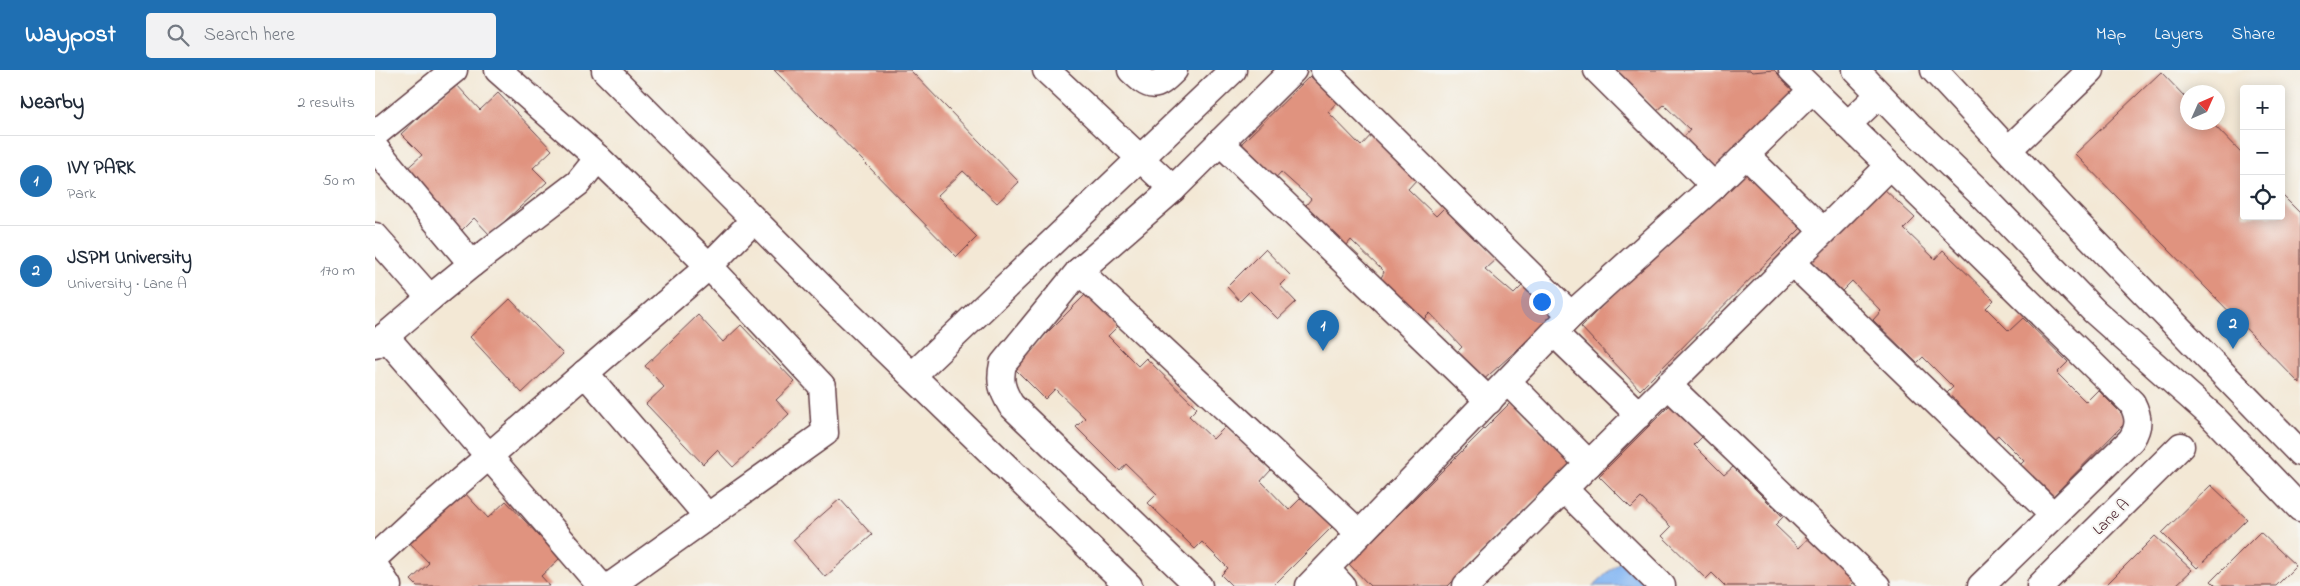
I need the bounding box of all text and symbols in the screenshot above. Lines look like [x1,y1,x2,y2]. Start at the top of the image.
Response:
search box [146,13,496,58]
text: Waypost [25,18,116,53]
icon: search [164,21,192,49]
text: Search here [204,22,295,49]
text: Map [2096,22,2126,48]
text: Layers [2154,22,2204,48]
text: Share [2232,22,2275,48]
north arrow [2180,85,2225,130]
map controls [2240,85,2285,220]
button: + [2240,85,2285,130]
text: Nearby [20,88,84,118]
text: 2 results [297,91,355,115]
button: − [2240,130,2285,175]
text: IVY PARK [67,155,135,182]
text: 1 [33,169,39,193]
text: 50 m [323,169,355,193]
button: locate [2240,175,2285,220]
text: Park [67,182,96,206]
text: JSPM University [67,245,192,272]
text: 2 [32,259,40,283]
text: 170 m [320,259,355,283]
text: University · Lane A [67,272,187,296]
your location [1529,289,1555,315]
pin: 2 [2217,308,2249,349]
pin: 1 [1307,310,1339,351]
street label: Lane A [2088,493,2135,541]

